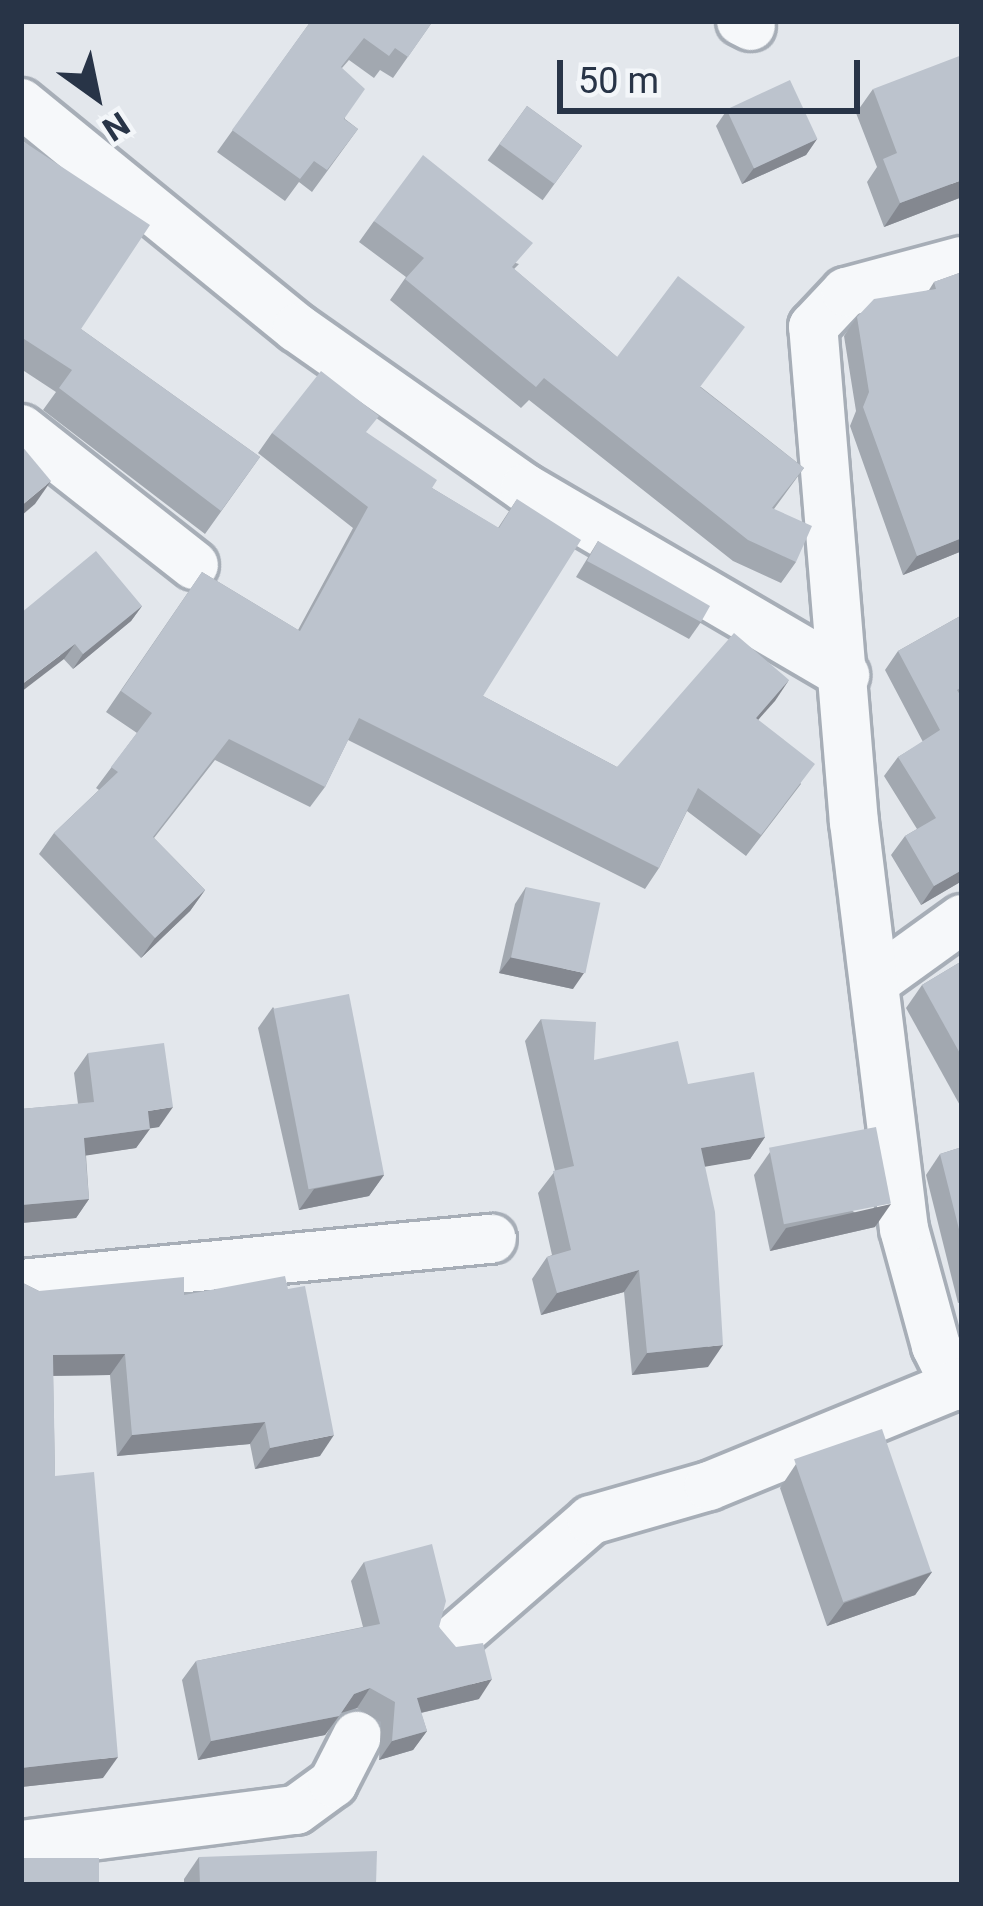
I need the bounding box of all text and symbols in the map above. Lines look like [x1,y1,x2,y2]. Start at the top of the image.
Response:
north arrow [36,36,156,156]
scale bar [563,36,866,110]
text: 50 m [578,60,659,102]
text: N [95,104,136,149]

